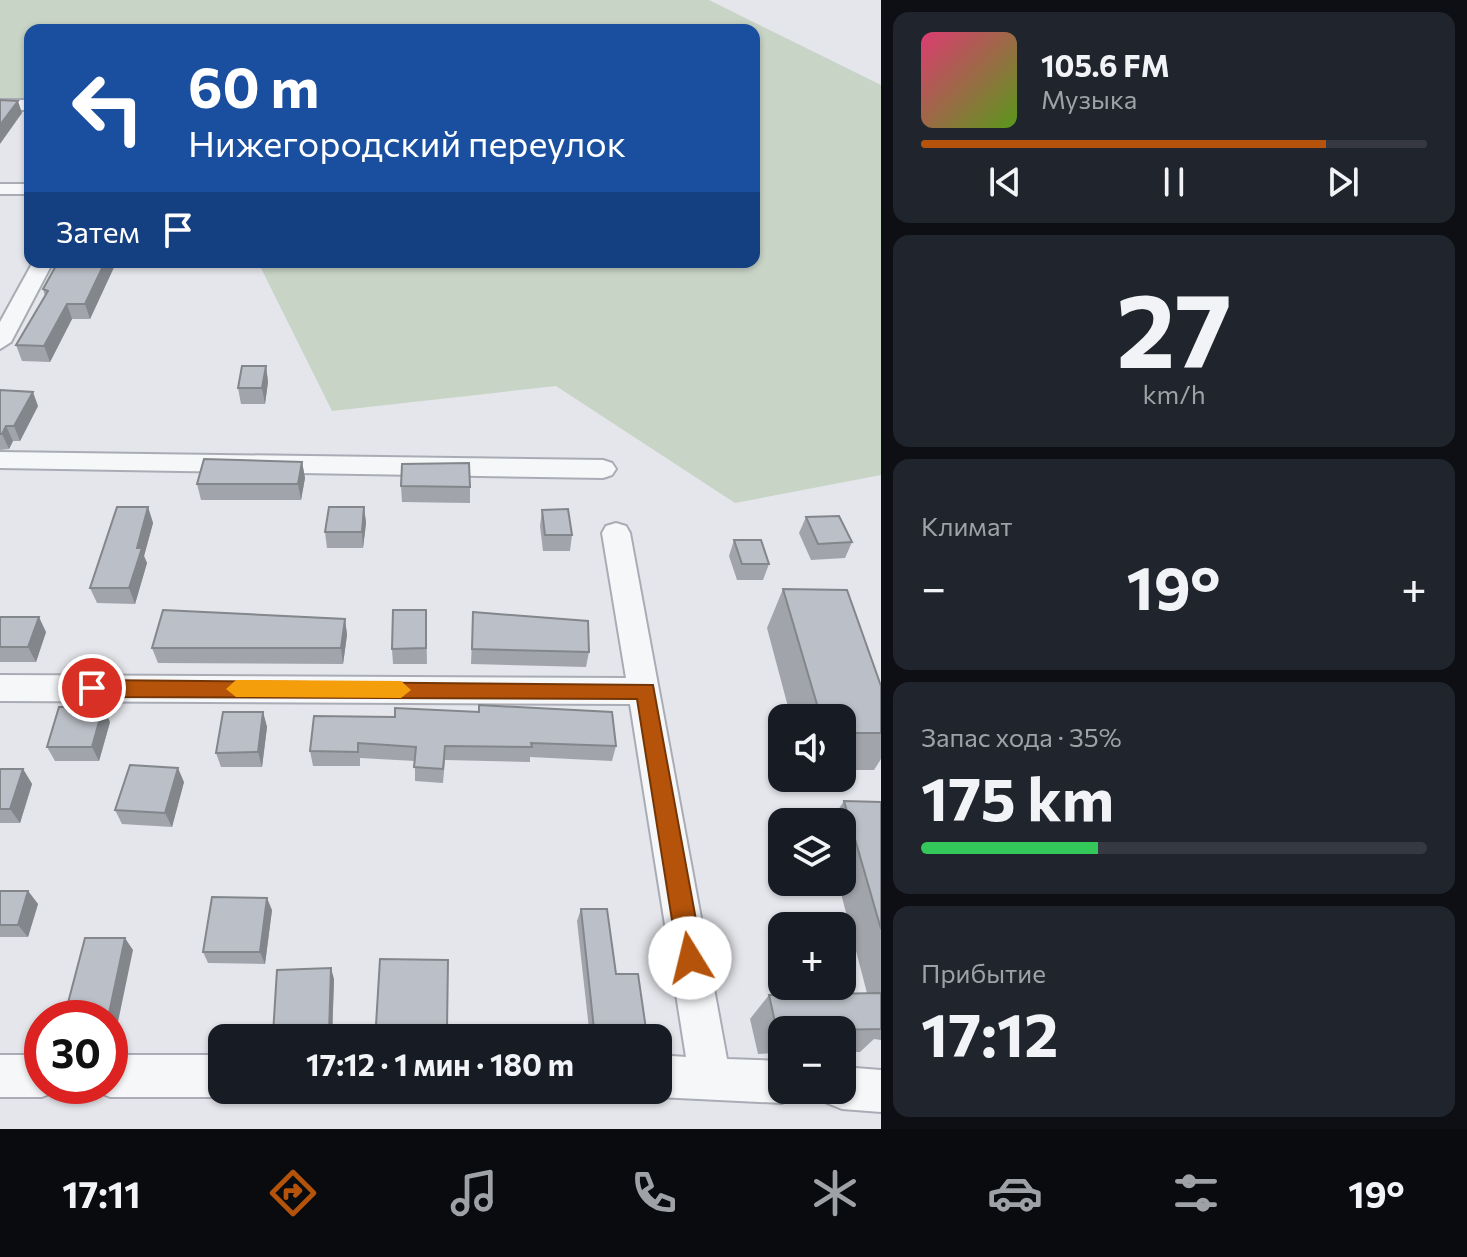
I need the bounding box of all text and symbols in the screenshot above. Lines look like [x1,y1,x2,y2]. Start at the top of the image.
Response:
text: 105.6 FM [1041,46,1170,83]
text: 60 m [188,51,319,120]
icon: left [56,56,160,160]
text: Музыка [1041,83,1137,114]
text: Нижегородский переулок [188,120,626,164]
icon: previous [983,160,1027,204]
icon: pause [1152,160,1196,204]
icon: next [1321,160,1365,204]
icon: arrive [156,208,200,252]
text: Затем [56,212,140,249]
text: 27 [1116,262,1232,389]
text: km/h [1142,378,1206,409]
text: Климат [921,510,1013,541]
text: 19° [1126,549,1221,622]
text: − [921,559,946,613]
text: + [1401,559,1427,613]
pin [58,654,126,722]
icon: arrive [70,666,114,710]
map controls [768,704,856,1104]
button: sound [768,704,856,792]
text: Запас хода · 35% [921,721,1122,752]
text: 175 km [921,760,1114,833]
button: layers [768,808,856,896]
button: + [768,912,856,1000]
position arrow [648,916,732,1000]
text: Прибытие [921,957,1046,988]
text: 17:12 [921,996,1058,1069]
speed limit sign: 30 [24,1000,128,1104]
button: − [768,1016,856,1104]
text: 17:12 · 1 мин · 180 m [306,1045,574,1082]
icon: directions [265,1165,321,1221]
icon: music [446,1165,502,1221]
icon: phone [626,1165,682,1221]
icon: climate [807,1165,863,1221]
icon: car [987,1165,1043,1221]
icon: filters [1168,1165,1224,1221]
text: 17:11 [62,1171,140,1215]
text: 19° [1348,1171,1405,1215]

